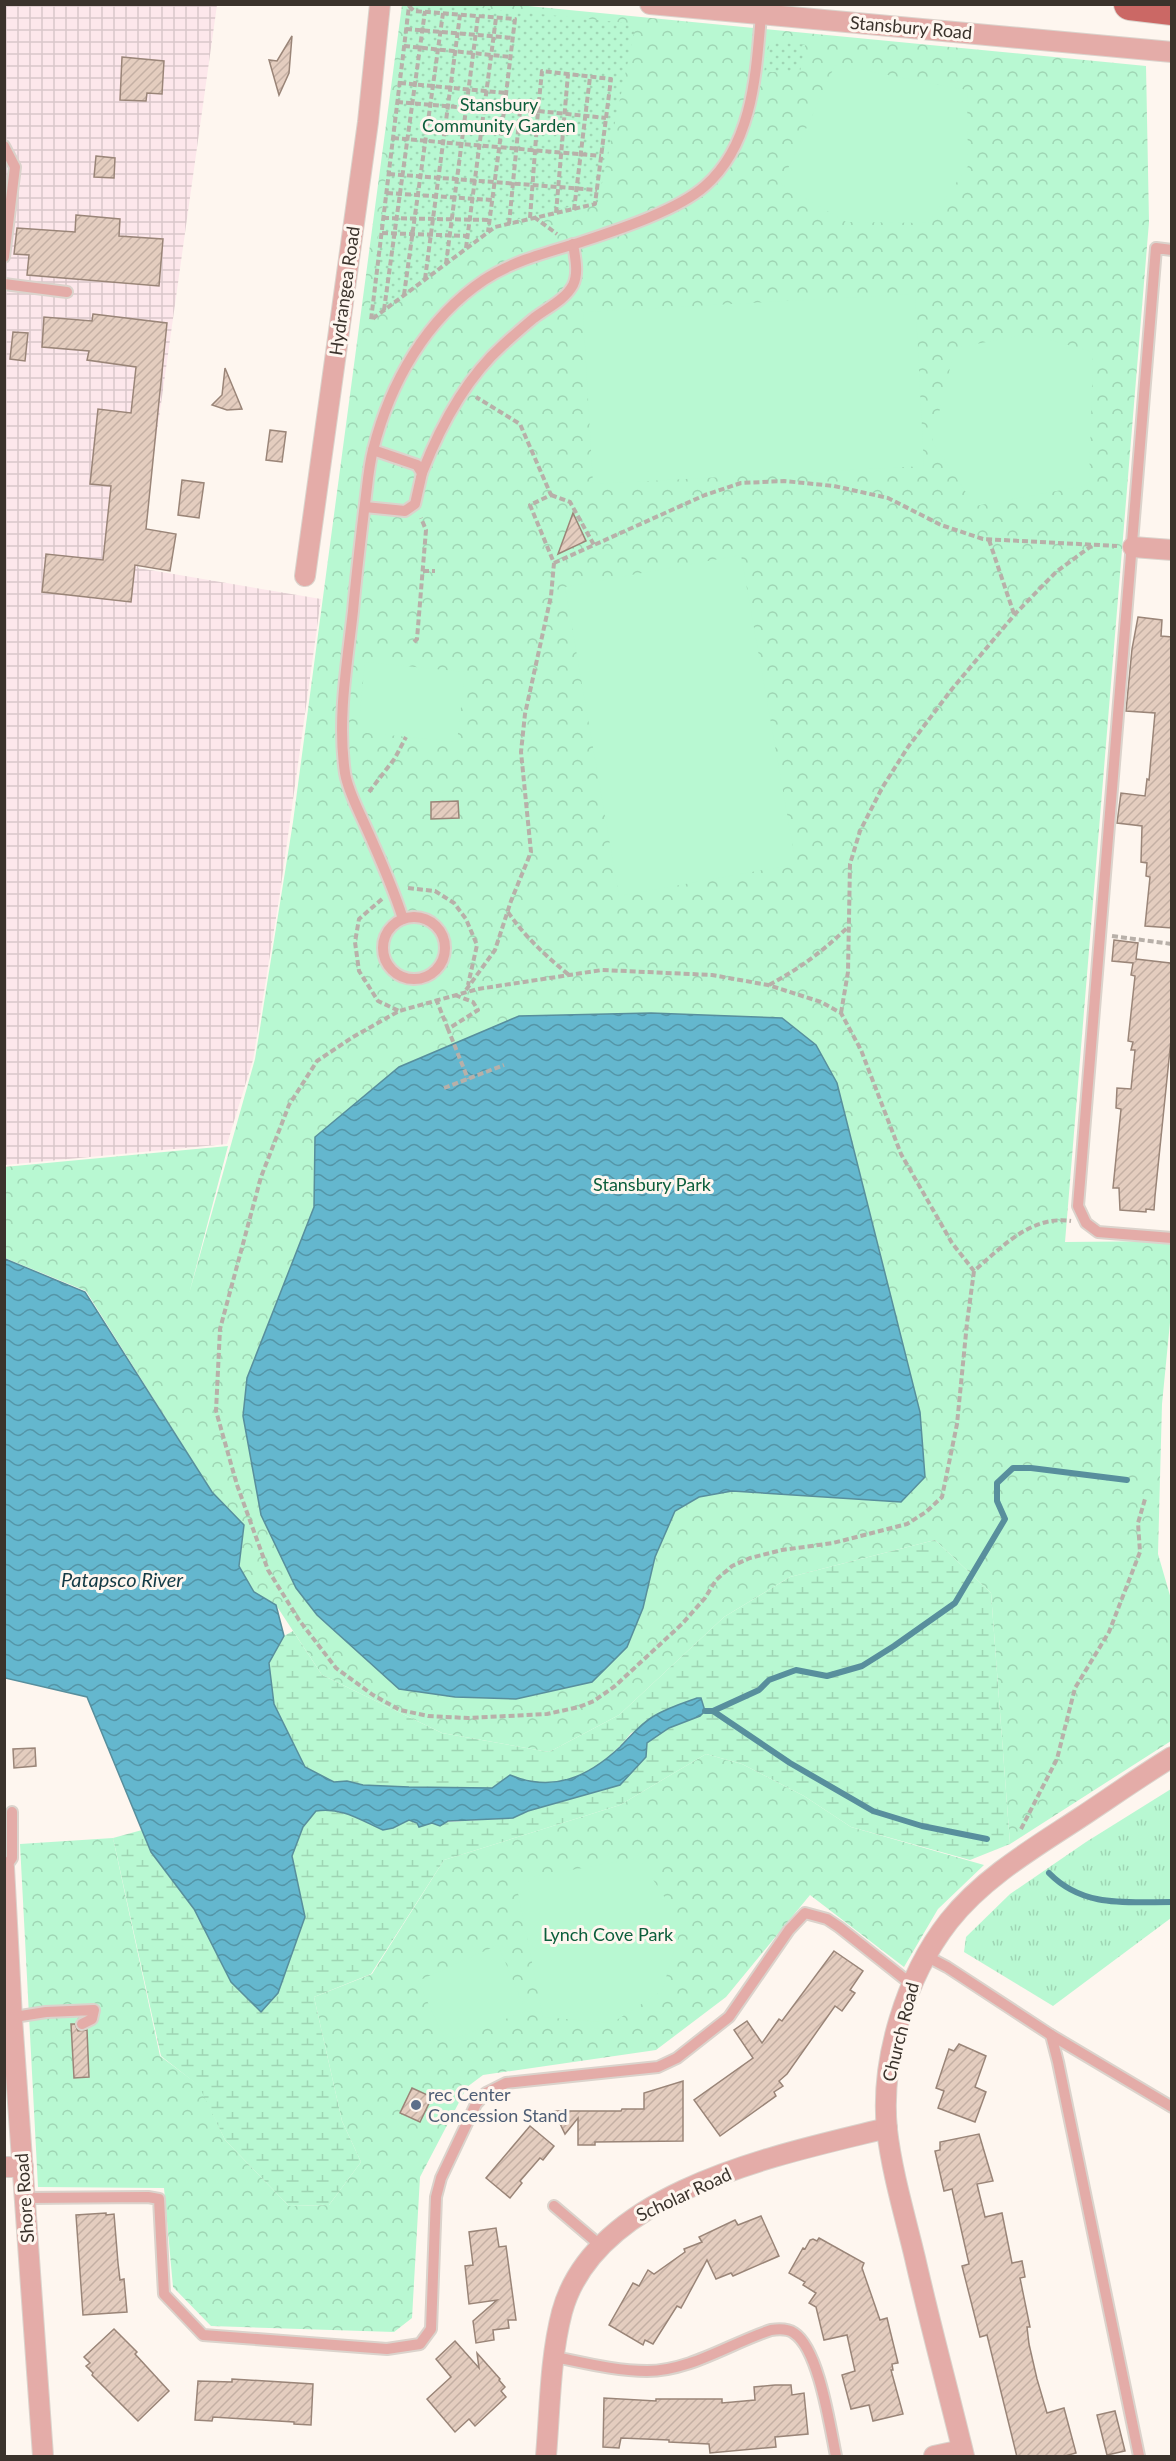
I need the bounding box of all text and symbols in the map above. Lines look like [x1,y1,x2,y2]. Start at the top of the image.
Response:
street label: Stansbury Road [849,11,973,43]
park label: Stansbury Community Garden [422,93,576,136]
street label: Hydrangea Road [324,225,364,357]
park label: Stansbury Park [593,1173,712,1195]
water label: Patapsco River [61,1567,184,1591]
park label: Lynch Cove Park [543,1923,674,1945]
street label: Church Road [877,1980,923,2084]
place label: rec Center Concession Stand [428,2083,568,2126]
marker: rec Center Concession Stand [409,2098,423,2112]
street label: Shore Road [10,2152,38,2244]
street label: Scholar Road [632,2162,735,2226]

